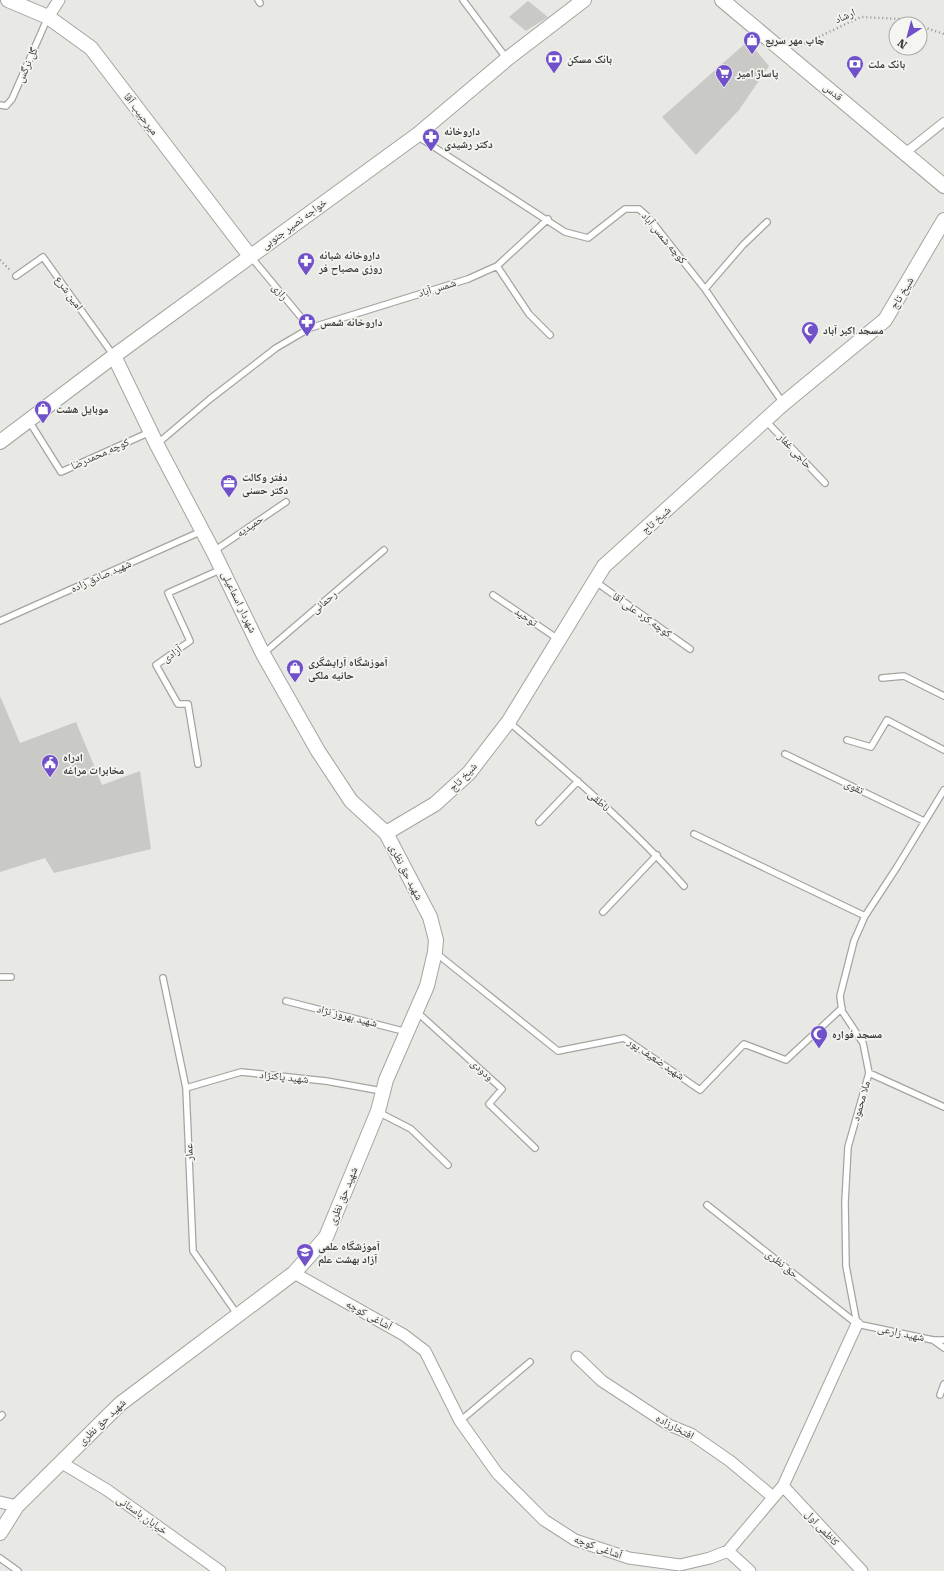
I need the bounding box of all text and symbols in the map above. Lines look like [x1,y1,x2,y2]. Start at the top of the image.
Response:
street label: ارشاد [833,6,857,26]
north arrow [888,16,928,56]
shop icon: چاپ مهر سریع [742,30,762,55]
place label: چاپ مهر سریع [765,34,825,48]
text: N [895,36,910,51]
street label: گل نرگس [14,45,41,85]
bank icon: بانک مسکن [544,49,564,74]
place label: بانک مسکن [567,53,612,67]
bank icon: بانک ملت [845,54,865,79]
place label: بانک ملت [868,58,905,71]
supermarket icon: پاساژ امیر [714,63,734,88]
place label: پاساژ امیر [736,67,779,80]
street label: قدس [821,80,846,104]
street label: میرحبیب آقا [121,90,161,138]
place label: داروخانه دکتر رشیدی [444,125,493,152]
pharmacy icon: داروخانه دکتر رشیدی [421,127,441,152]
street label: خواجه نصیر جنوبی [259,196,329,252]
street label: کوچه شمس آباد [639,210,690,267]
place label: داروخانه شبانه روزی مصباح فر [318,249,382,276]
pharmacy icon: داروخانه شبانه روزی مصباح فر [296,251,316,276]
street label: امین شرع [52,273,86,313]
street label: شیخ تاج [887,275,917,311]
street label: شمس آباد [417,276,457,300]
street label: رازی [269,281,291,303]
pharmacy icon: داروخانه شمس [297,312,317,337]
place label: داروخانه شمس [320,316,383,330]
mosque icon: مسجد اکبر آباد [800,320,820,345]
place label: مسجد اکبر آباد [823,324,884,337]
shop icon: موبایل هشت [33,399,53,424]
place label: موبایل هشت [56,403,108,417]
street label: حاجی غفار [775,430,815,472]
street label: کوچه محمدرضا [69,435,131,473]
place label: دفتر وکالت دکتر حسنی [242,471,289,498]
office icon: دفتر وکالت دکتر حسنی [219,473,239,498]
street label: شیخ تاج [639,504,673,536]
street label: حمیدیه [234,512,266,540]
street label: شهید صادق زاده [69,557,133,595]
street label: شهردار اسماعیلی [218,569,260,635]
street label: رحمانی [309,588,339,616]
street label: کوچه کرد علی آقا [610,590,675,640]
street label: توحید [512,605,541,630]
street label: آزادی [160,643,184,665]
place label: آموزشگاه آرایشگری حانیه ملکی [308,656,388,683]
shop icon: آموزشگاه آرایشگری حانیه ملکی [285,658,305,683]
place label: ادراه مخابرات مراغه [63,751,124,777]
public building icon: ادراه مخابرات مراغه [40,753,60,778]
street label: شیخ تاج [446,760,480,794]
street label: تقوی [842,777,867,798]
street label: ناطقی [585,788,613,814]
street label: شهید حق نظری [386,842,426,902]
street label: شهید بهروز نژاد [315,1002,379,1030]
mosque icon: مسجد فواره [809,1024,829,1049]
place label: مسجد فواره [832,1028,882,1041]
street label: شهید ضعیف پور [624,1035,687,1083]
street label: ودودی [468,1056,496,1084]
street label: شهید پاکنژاد [259,1068,309,1086]
street label: ملا محمود [849,1079,873,1123]
street label: عمار [182,1143,196,1162]
street label: شهید حق نظری [325,1165,361,1227]
place label: آموزشگاه علمی آزاد بهشت علم [318,1240,380,1267]
school or university icon: آموزشگاه علمی آزاد بهشت علم [295,1242,315,1267]
street label: حق نظری [763,1247,801,1281]
street label: آشاغی کوچه [344,1297,394,1333]
street label: شهید زارعی [876,1322,926,1344]
street label: شهید حق نظری [75,1396,129,1448]
street label: افتخارزاده [654,1412,696,1442]
street label: خیابان باستانی [114,1493,170,1537]
street label: کاظمی اول [802,1508,842,1549]
street label: آشاغی کوچه [572,1532,624,1562]

